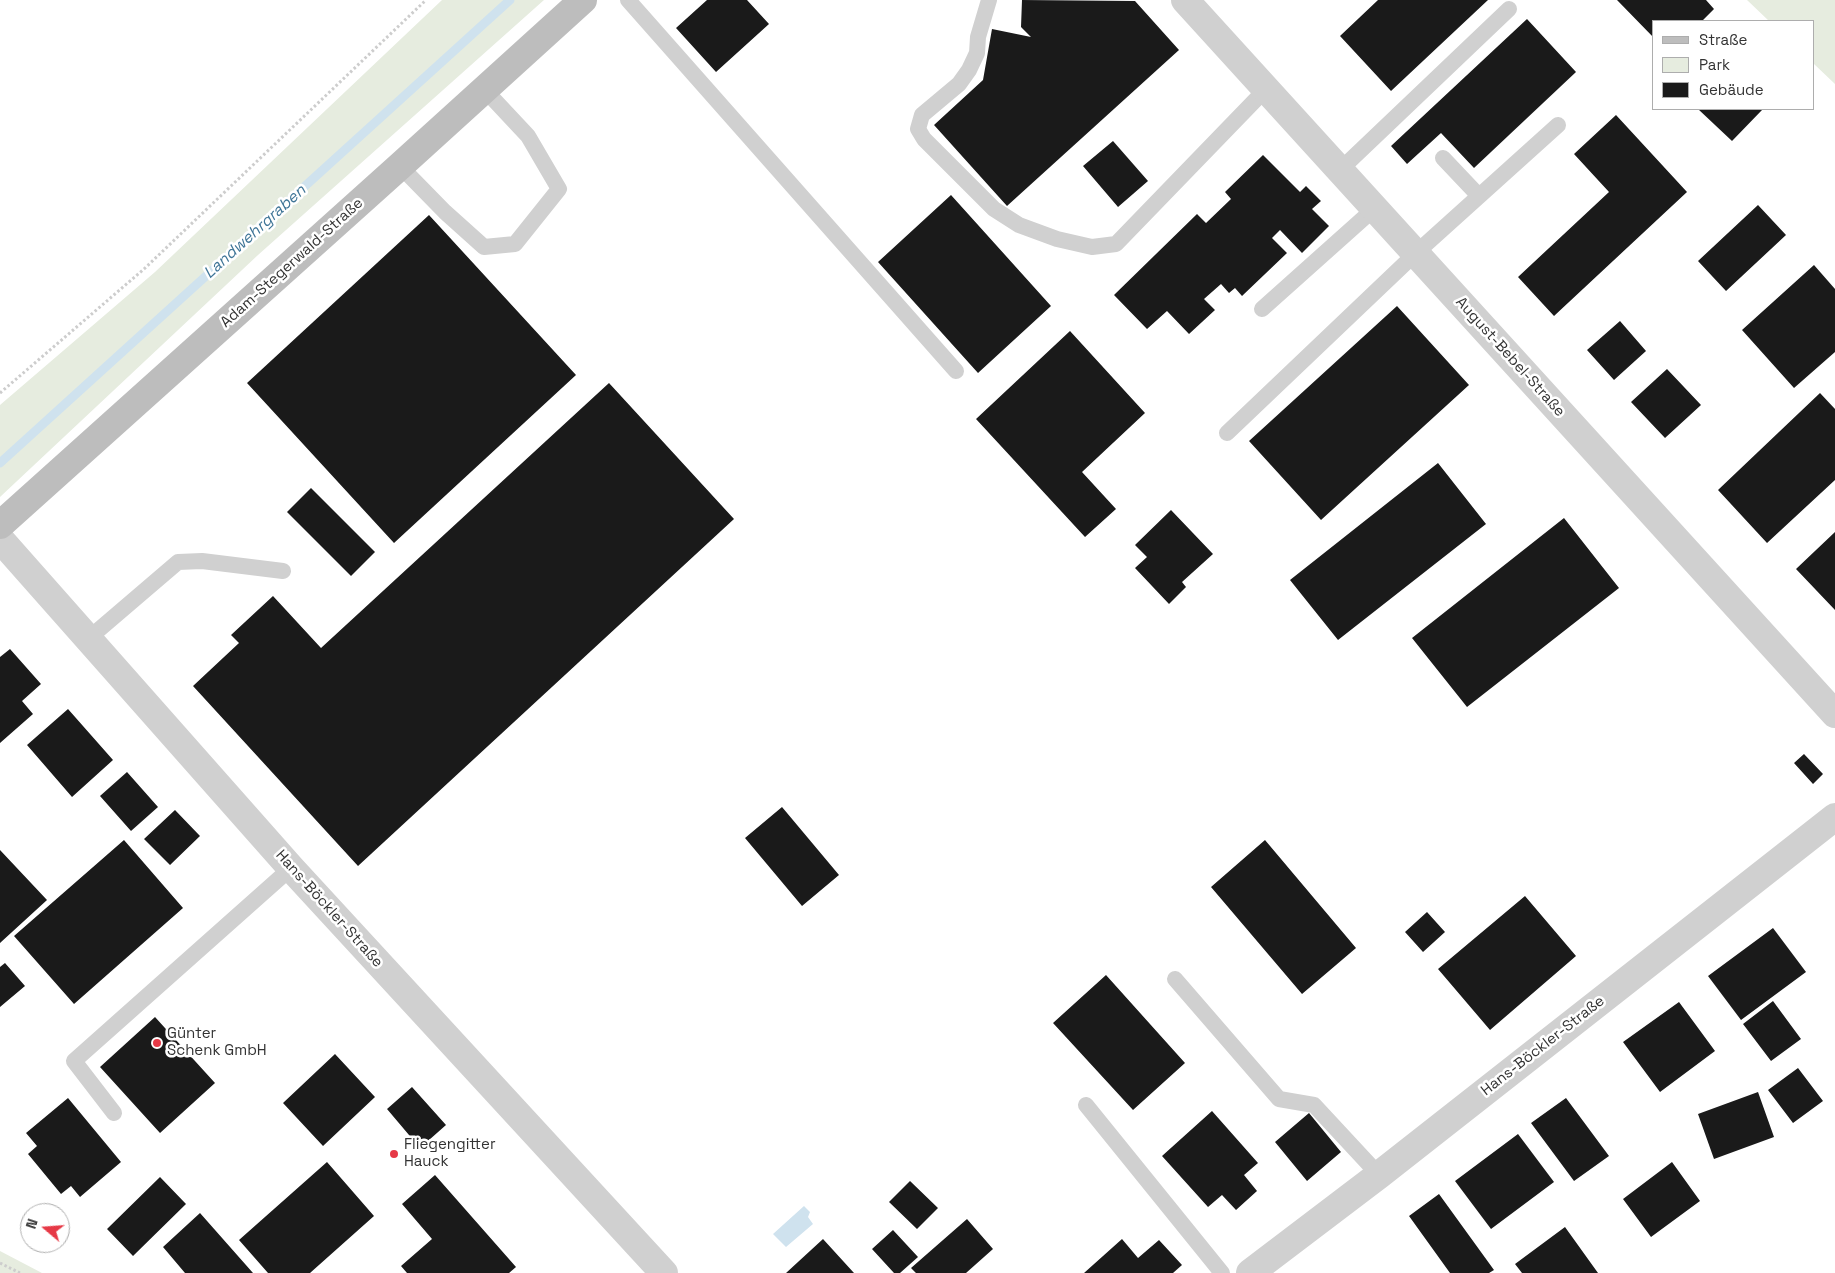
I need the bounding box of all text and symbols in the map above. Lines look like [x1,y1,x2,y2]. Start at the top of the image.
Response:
legend [1652,20,1815,110]
text: Straße [1699,30,1747,49]
text: Park [1699,55,1730,74]
text: Gebäude [1699,80,1764,99]
water label: Landwehrgraben [200,181,310,283]
street label: Adam-Stegerwald-Straße [217,194,367,332]
street label: August-Bebel-Straße [1451,293,1569,421]
street label: Hans-Böckler-Straße [272,847,386,971]
street label: Hans-Böckler-Straße [1478,992,1608,1100]
place label: Günter Schenk GmbH [167,1025,267,1060]
marker: Günter Schenk GmbH [151,1037,163,1049]
place label: Fliegengitter Hauck [404,1136,496,1171]
marker: Fliegengitter Hauck [388,1148,400,1160]
north arrow [20,1203,70,1253]
text: N [22,1216,42,1231]

